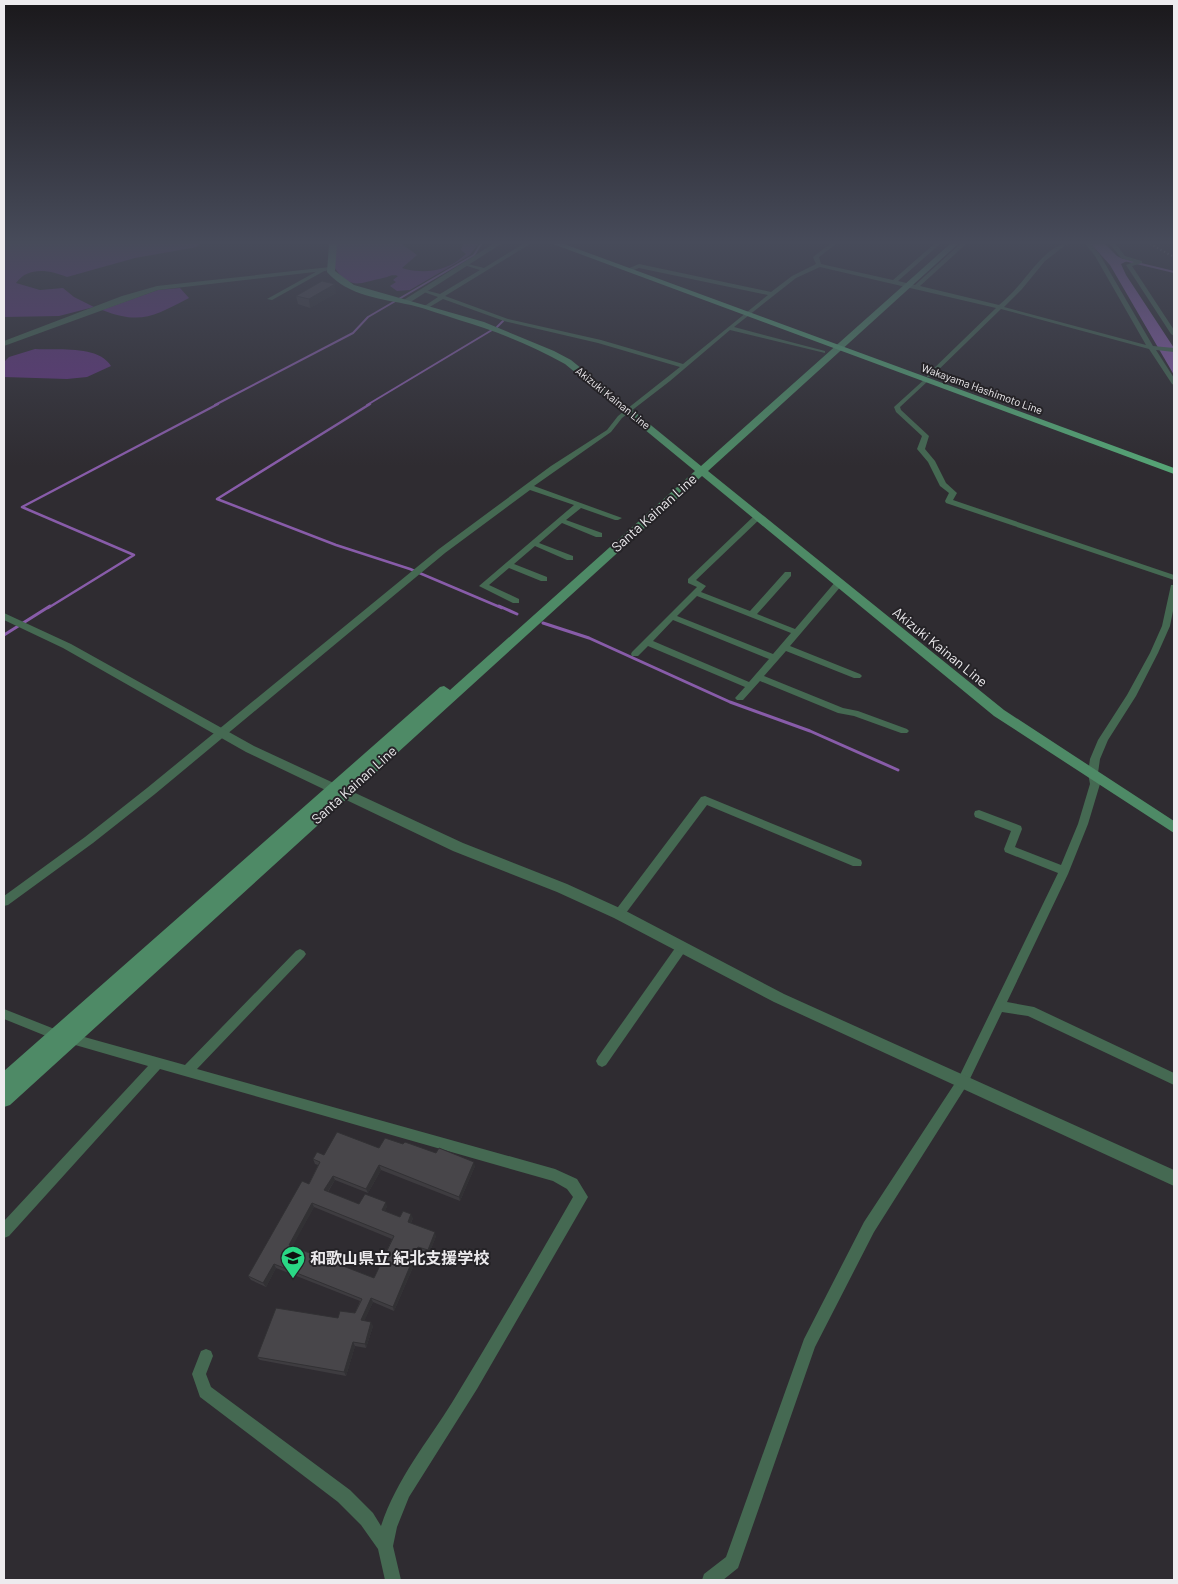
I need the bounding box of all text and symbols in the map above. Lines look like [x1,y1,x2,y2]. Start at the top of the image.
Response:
street label: Wakayama Hashimoto Line [920,361,1045,417]
street label: Akizuki Kainan Line [574,364,653,432]
street label: Santa Kainan Line [608,470,700,555]
street label: Akizuki Kainan Line [890,603,991,690]
street label: Santa Kainan Line [308,742,400,827]
school or university icon: 和歌山県立 紀北支援学校 [280,1245,306,1279]
place label: 和歌山県立 紀北支援学校 [310,1248,489,1267]

